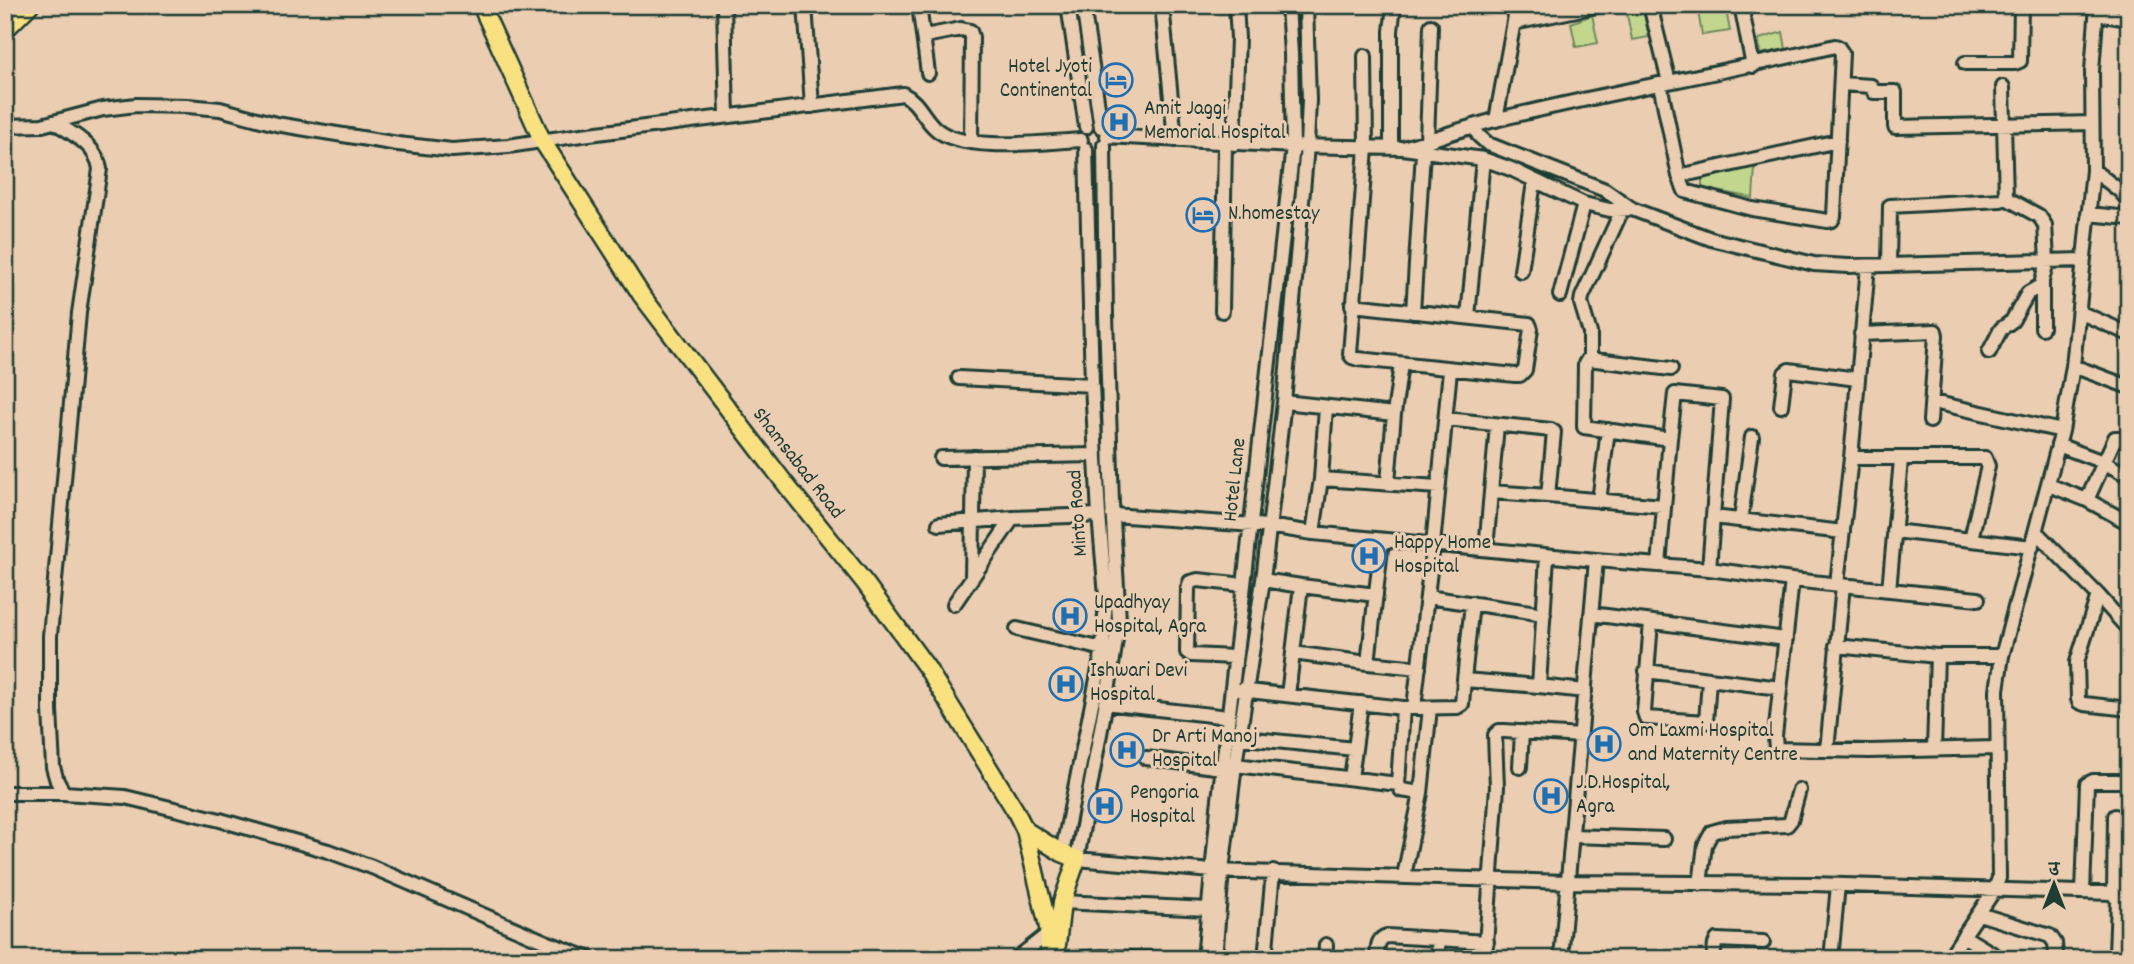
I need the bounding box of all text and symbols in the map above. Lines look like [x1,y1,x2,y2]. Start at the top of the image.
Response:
place label: Hotel Jyoti Continental [1000,53,1092,107]
hotel icon: Hotel Jyoti Continental [1097,61,1135,99]
place label: Amit Jaggi Memorial Hospital [1144,95,1286,149]
hospital icon: Amit Jaggi Memorial Hospital [1100,103,1138,141]
hotel icon: N.homestay [1184,196,1222,234]
place label: N.homestay [1228,200,1320,230]
street label: Shamsabad Road [744,402,850,526]
street label: Hotel Lane [1217,437,1255,523]
street label: Minto Road [1061,469,1097,557]
place label: Happy Home Hospital [1394,529,1491,583]
hospital icon: Happy Home Hospital [1350,537,1388,575]
place label: Upadhyay Hospital, Agra [1094,589,1207,643]
hospital icon: Upadhyay Hospital, Agra [1051,597,1089,635]
place label: Ishwari Devi Hospital [1090,657,1188,711]
hospital icon: Ishwari Devi Hospital [1047,665,1085,703]
place label: Om Laxmi Hospital and Maternity Centre [1628,717,1798,771]
place label: Dr Arti Manoj Hospital [1152,723,1258,777]
hospital icon: Om Laxmi Hospital and Maternity Centre [1585,725,1623,763]
hospital icon: Dr Arti Manoj Hospital [1108,731,1146,769]
place label: J.D.Hospital, Agra [1576,769,1671,823]
hospital icon: J.D.Hospital, Agra [1532,777,1570,815]
place label: Pengoria Hospital [1130,779,1200,833]
hospital icon: Pengoria Hospital [1086,787,1124,825]
north arrow [2018,848,2088,918]
text: उ [2048,857,2061,884]

